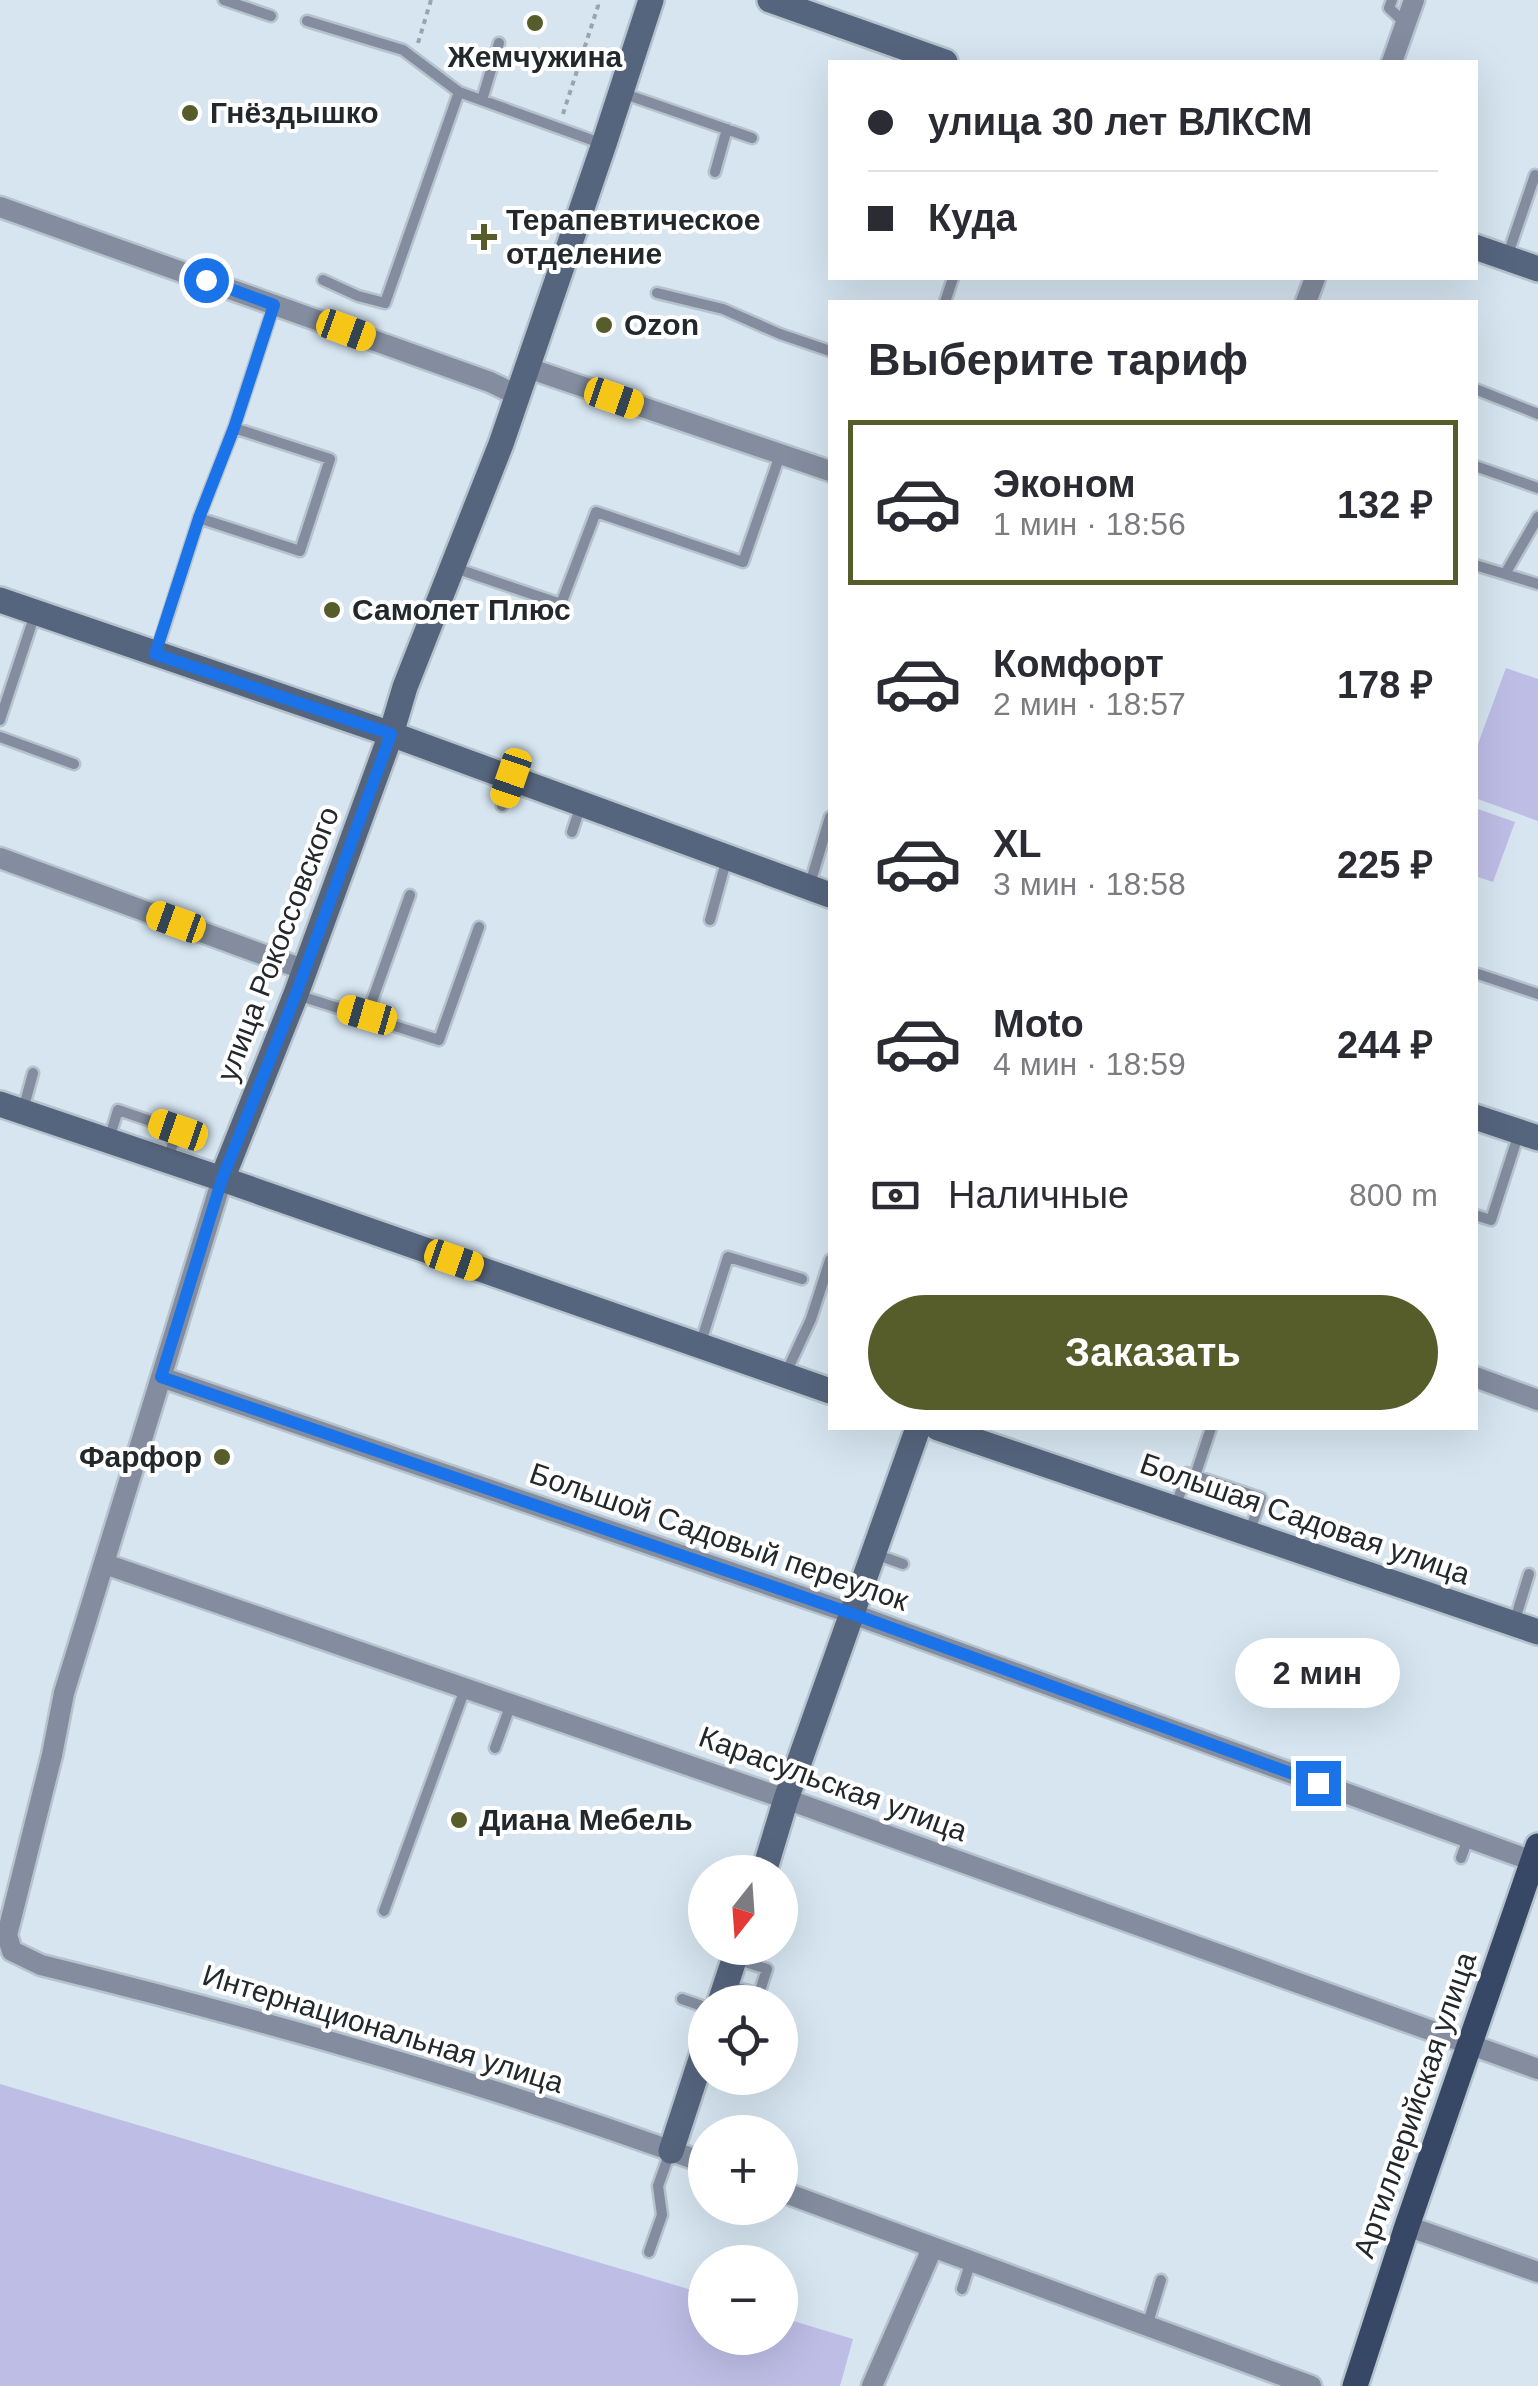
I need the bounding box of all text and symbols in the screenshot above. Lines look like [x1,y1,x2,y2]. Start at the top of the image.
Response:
marker: Жемчужина [524,12,546,34]
place label: Жемчужина [447,40,623,73]
place label: Гнёздышко [210,96,379,129]
text: улица 30 лет ВЛКСМ [928,101,1312,143]
marker: Гнёздышко [179,102,201,124]
text: Куда [928,197,1017,239]
place label: Терапевтическое отделение [506,203,761,270]
marker: Терапевтическое отделение [471,224,497,250]
route start [184,258,229,303]
car [313,306,379,354]
place label: Ozon [624,308,699,341]
marker: Ozon [593,314,615,336]
text: Выберите тариф [868,334,1248,385]
car [581,374,647,422]
icon: car [873,458,963,548]
text: Эконом [993,463,1136,505]
text: 132 ₽ [1337,484,1433,526]
text: 1 мин · 18:56 [993,506,1186,542]
place label: Самолет Плюс [352,593,571,626]
marker: Самолет Плюс [321,599,343,621]
icon: car [873,638,963,728]
text: Комфорт [993,643,1164,685]
text: 178 ₽ [1337,664,1433,706]
text: 2 мин · 18:57 [993,686,1186,722]
car [487,745,535,811]
street label: улица Рокоссовского [210,802,345,1086]
icon: car [873,818,963,908]
text: XL [993,823,1042,865]
text: 225 ₽ [1337,844,1433,886]
text: 3 мин · 18:58 [993,866,1186,902]
car [143,898,209,946]
car [334,992,400,1038]
icon: car [873,998,963,1088]
text: Moto [993,1003,1084,1045]
text: 244 ₽ [1337,1024,1433,1066]
text: 4 мин · 18:59 [993,1046,1186,1082]
car [145,1106,211,1154]
icon: cash [868,1168,923,1223]
text: Наличные [948,1174,1129,1216]
text: 800 m [1349,1177,1438,1213]
car [421,1236,487,1284]
button: Заказать [868,1295,1438,1410]
place label: Фарфор [79,1440,202,1473]
marker: Фарфор [211,1446,233,1468]
street label: Большая Садовая улица [1136,1447,1475,1591]
street label: Большой Садовый переулок [526,1456,914,1617]
callout: 2 мин [1236,1638,1400,1708]
text: 2 мин [1273,1655,1362,1691]
street label: Карасульская улица [695,1720,972,1847]
route end [1296,1761,1341,1806]
place label: Диана Мебель [479,1803,693,1836]
marker: Диана Мебель [448,1809,470,1831]
north arrow [688,1855,798,1965]
map controls [688,1855,798,2355]
street label: Артиллерийская улица [1347,1947,1482,2262]
street label: Интернациональная улица [199,1958,568,2099]
button: locate [688,1985,798,2095]
button: + [688,2115,798,2225]
button: − [688,2245,798,2355]

